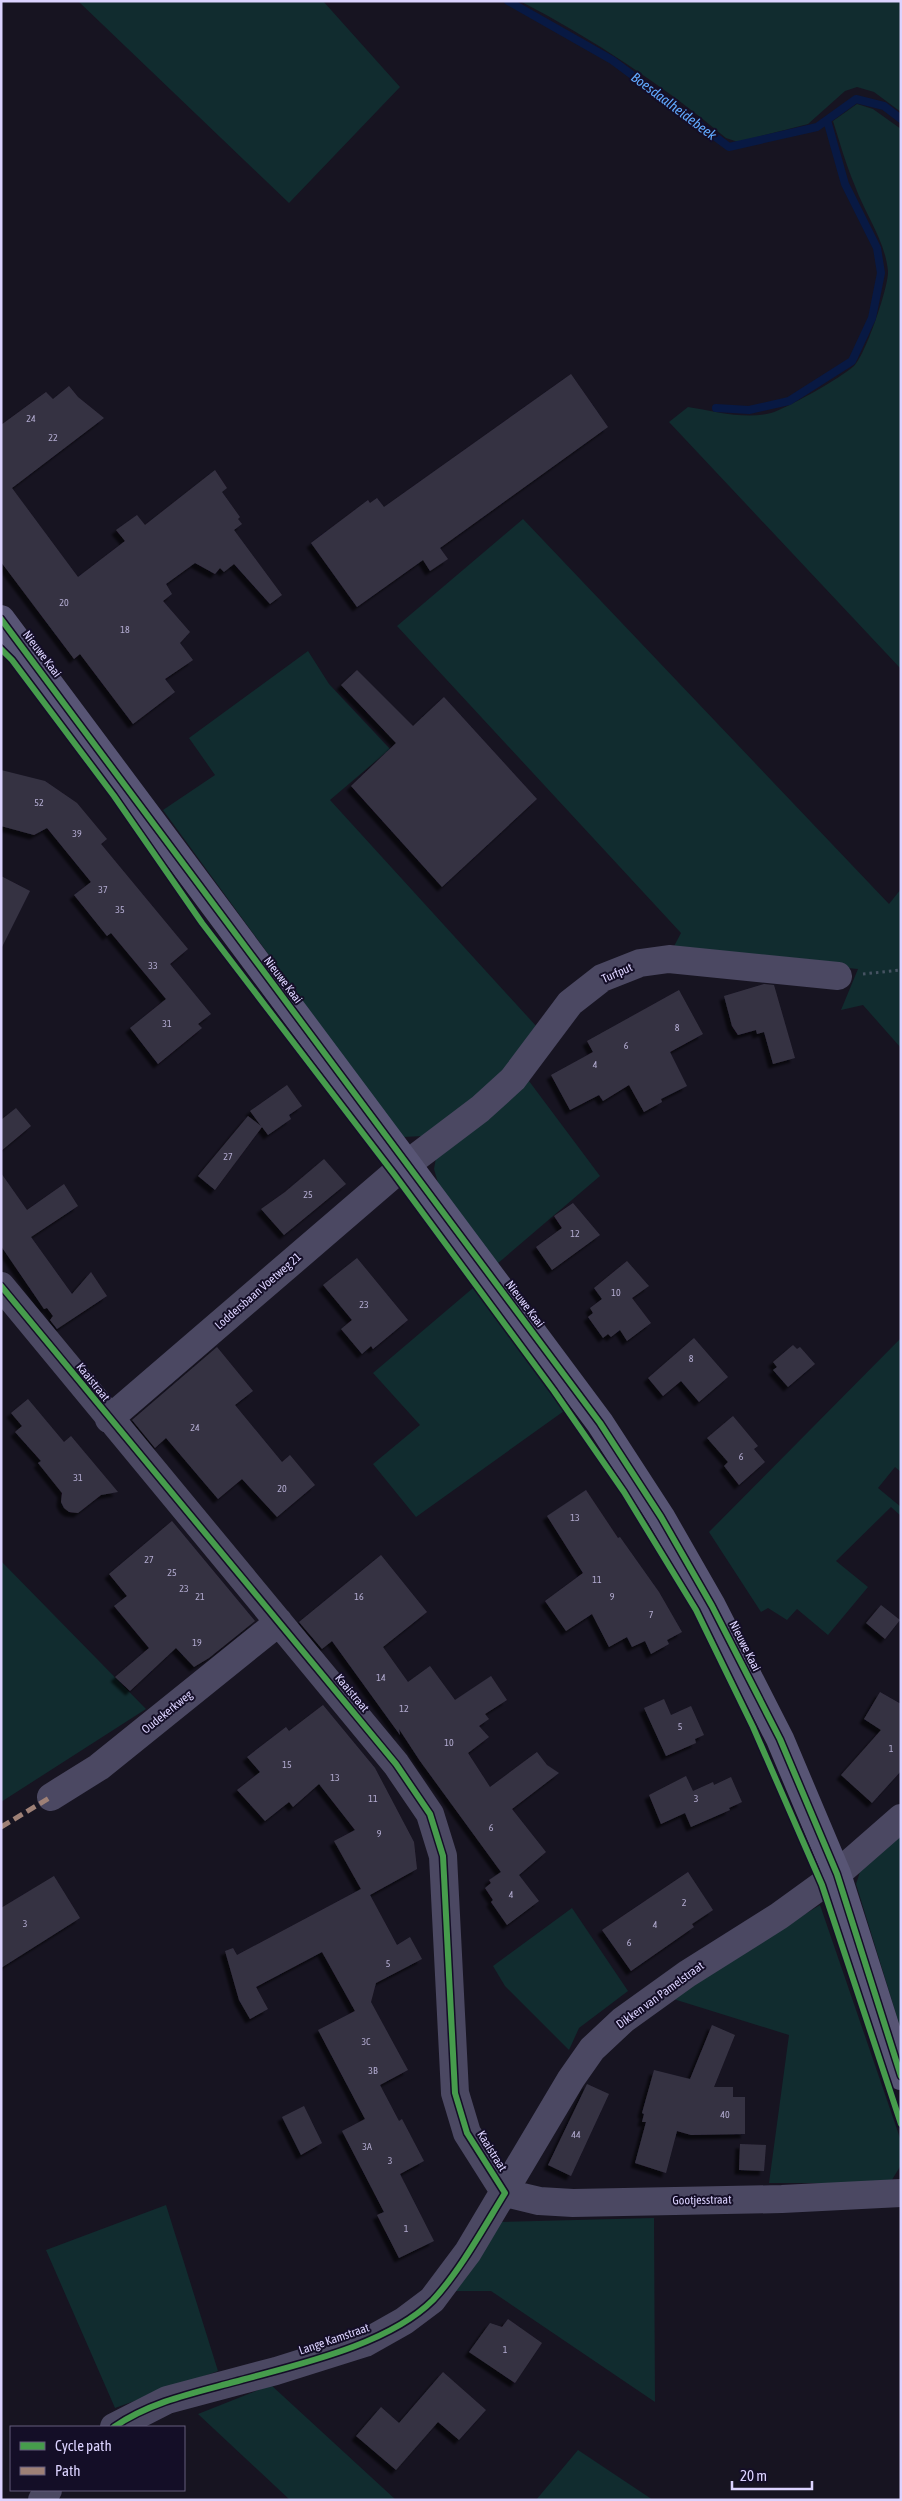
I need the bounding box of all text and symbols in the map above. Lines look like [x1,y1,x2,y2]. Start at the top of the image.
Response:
water label: Boesdaalheidebeek [628,69,720,144]
house number: 24 [26,413,36,424]
house number: 22 [48,432,58,443]
house number: 20 [59,597,69,608]
house number: 18 [120,624,130,635]
street label: Nieuwe Kaai [20,628,64,680]
house number: 52 [34,797,44,808]
house number: 39 [72,828,82,839]
house number: 37 [98,884,108,895]
house number: 35 [115,904,125,915]
street label: Nieuwe Kaai [261,954,305,1006]
house number: 33 [148,960,158,971]
street label: Turfput [599,960,635,986]
house number: 31 [162,1018,172,1029]
house number: 8 [675,1022,680,1033]
house number: 6 [624,1040,629,1051]
house number: 4 [593,1059,598,1070]
house number: 27 [223,1151,233,1162]
house number: 25 [303,1189,313,1200]
house number: 12 [570,1228,580,1239]
street label: Loddersbaan Voetweg 21 [212,1249,304,1332]
street label: Nieuwe Kaai [503,1278,547,1330]
house number: 10 [611,1287,621,1298]
house number: 23 [359,1299,369,1310]
house number: 8 [689,1353,694,1364]
street label: Kaaistraat [73,1360,113,1404]
house number: 24 [190,1422,200,1433]
house number: 6 [739,1451,744,1462]
house number: 31 [73,1472,83,1483]
house number: 20 [277,1483,287,1494]
house number: 13 [570,1512,580,1523]
house number: 27 [144,1554,154,1565]
house number: 25 [167,1567,177,1578]
house number: 11 [592,1574,602,1585]
house number: 23 [179,1583,189,1594]
house number: 21 [195,1591,205,1602]
house number: 16 [354,1591,364,1602]
house number: 9 [610,1591,615,1602]
house number: 7 [649,1609,654,1620]
street label: Nieuwe Kaai [726,1618,764,1674]
house number: 19 [192,1637,202,1648]
street label: Kaaistraat [332,1671,372,1715]
house number: 14 [376,1672,386,1683]
street label: Oudekerkweg [139,1687,196,1737]
house number: 12 [399,1703,409,1714]
house number: 5 [678,1721,683,1732]
house number: 10 [444,1737,454,1748]
house number: 1 [889,1743,894,1754]
house number: 15 [282,1759,292,1770]
house number: 13 [330,1772,340,1783]
house number: 11 [368,1793,378,1804]
house number: 3 [694,1793,699,1804]
house number: 6 [489,1822,494,1833]
house number: 9 [377,1828,382,1839]
house number: 4 [509,1889,514,1900]
house number: 2 [682,1897,687,1908]
house number: 3 [23,1918,28,1929]
house number: 4 [653,1919,658,1930]
house number: 6 [627,1937,632,1948]
house number: 5 [386,1958,391,1969]
street label: Dikken van Pamelstraat [614,1958,707,2031]
house number: 3C [361,2036,371,2047]
house number: 3B [368,2065,378,2076]
house number: 40 [720,2109,730,2120]
street label: Kaaistraat [474,2128,510,2174]
house number: 44 [571,2129,581,2140]
house number: 3A [362,2141,372,2152]
house number: 3 [388,2155,393,2166]
street label: Gootjesstraat [672,2192,732,2208]
house number: 1 [404,2223,409,2234]
street label: Lange Kamstraat [297,2320,372,2358]
house number: 1 [503,2344,508,2355]
legend [10,2426,185,2491]
text: Cycle path [55,2437,112,2454]
scale bar [732,2458,812,2490]
text: Path [55,2462,81,2479]
text: 20 m [740,2467,767,2484]

